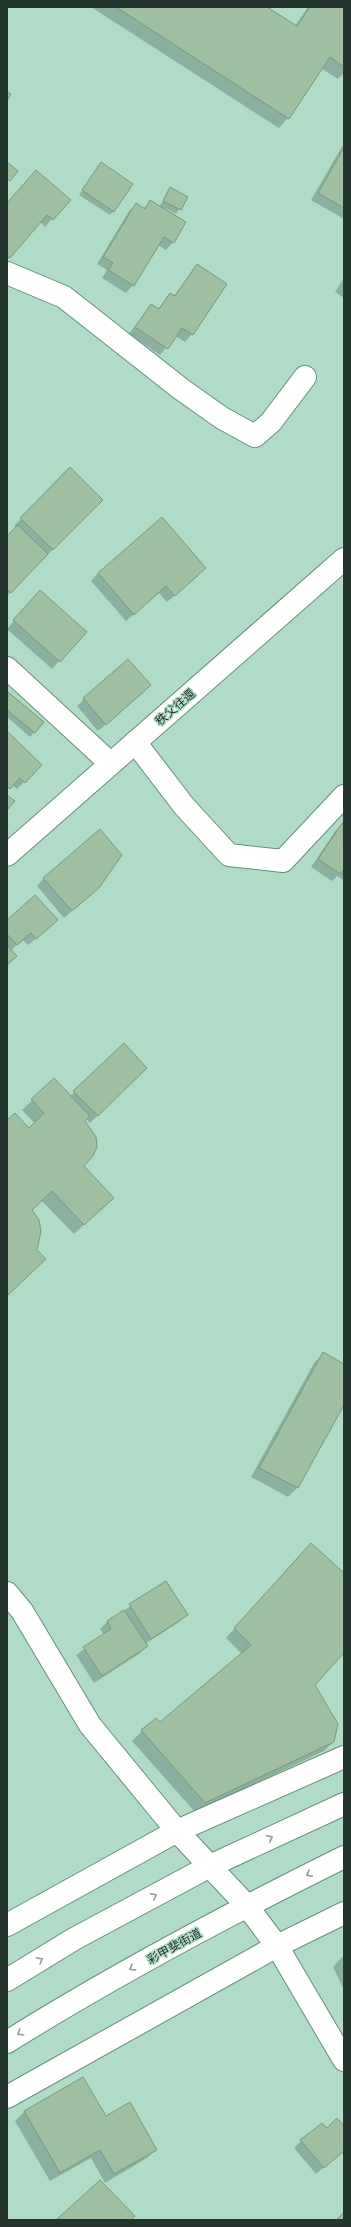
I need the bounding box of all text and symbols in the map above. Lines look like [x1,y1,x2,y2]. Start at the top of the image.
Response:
street label: 秩父往還 [151,685,199,729]
one-way arrow [266,1835,273,1843]
one-way arrow [306,1870,313,1877]
one-way arrow [150,1894,157,1901]
street label: 彩甲斐街道 [144,1924,204,1968]
one-way arrow [36,1957,43,1964]
one-way arrow [129,1963,137,1971]
one-way arrow [17,2029,24,2036]

